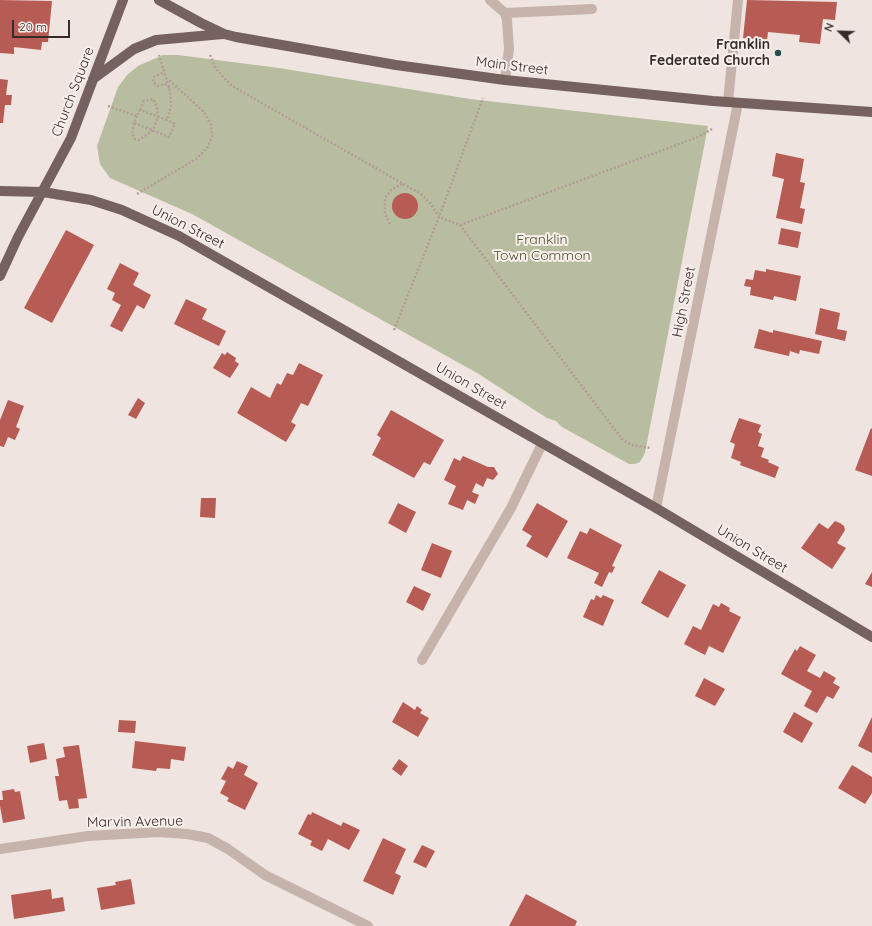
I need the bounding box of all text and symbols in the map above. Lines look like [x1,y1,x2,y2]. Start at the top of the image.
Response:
scale bar [14,12,72,38]
north arrow [820,12,860,52]
text: 20 m [19,19,47,34]
text: N [821,21,837,34]
place label: Franklin Federated Church [649,37,770,70]
street label: Church Square [48,45,98,139]
marker: Franklin Federated Church [773,48,783,58]
street label: Main Street [475,53,549,79]
street label: Union Street [149,201,227,253]
park label: Franklin Town Common [493,232,591,264]
street label: High Street [669,265,699,339]
street label: Union Street [432,359,510,413]
street label: Union Street [714,521,790,577]
street label: Marvin Avenue [87,813,183,831]

